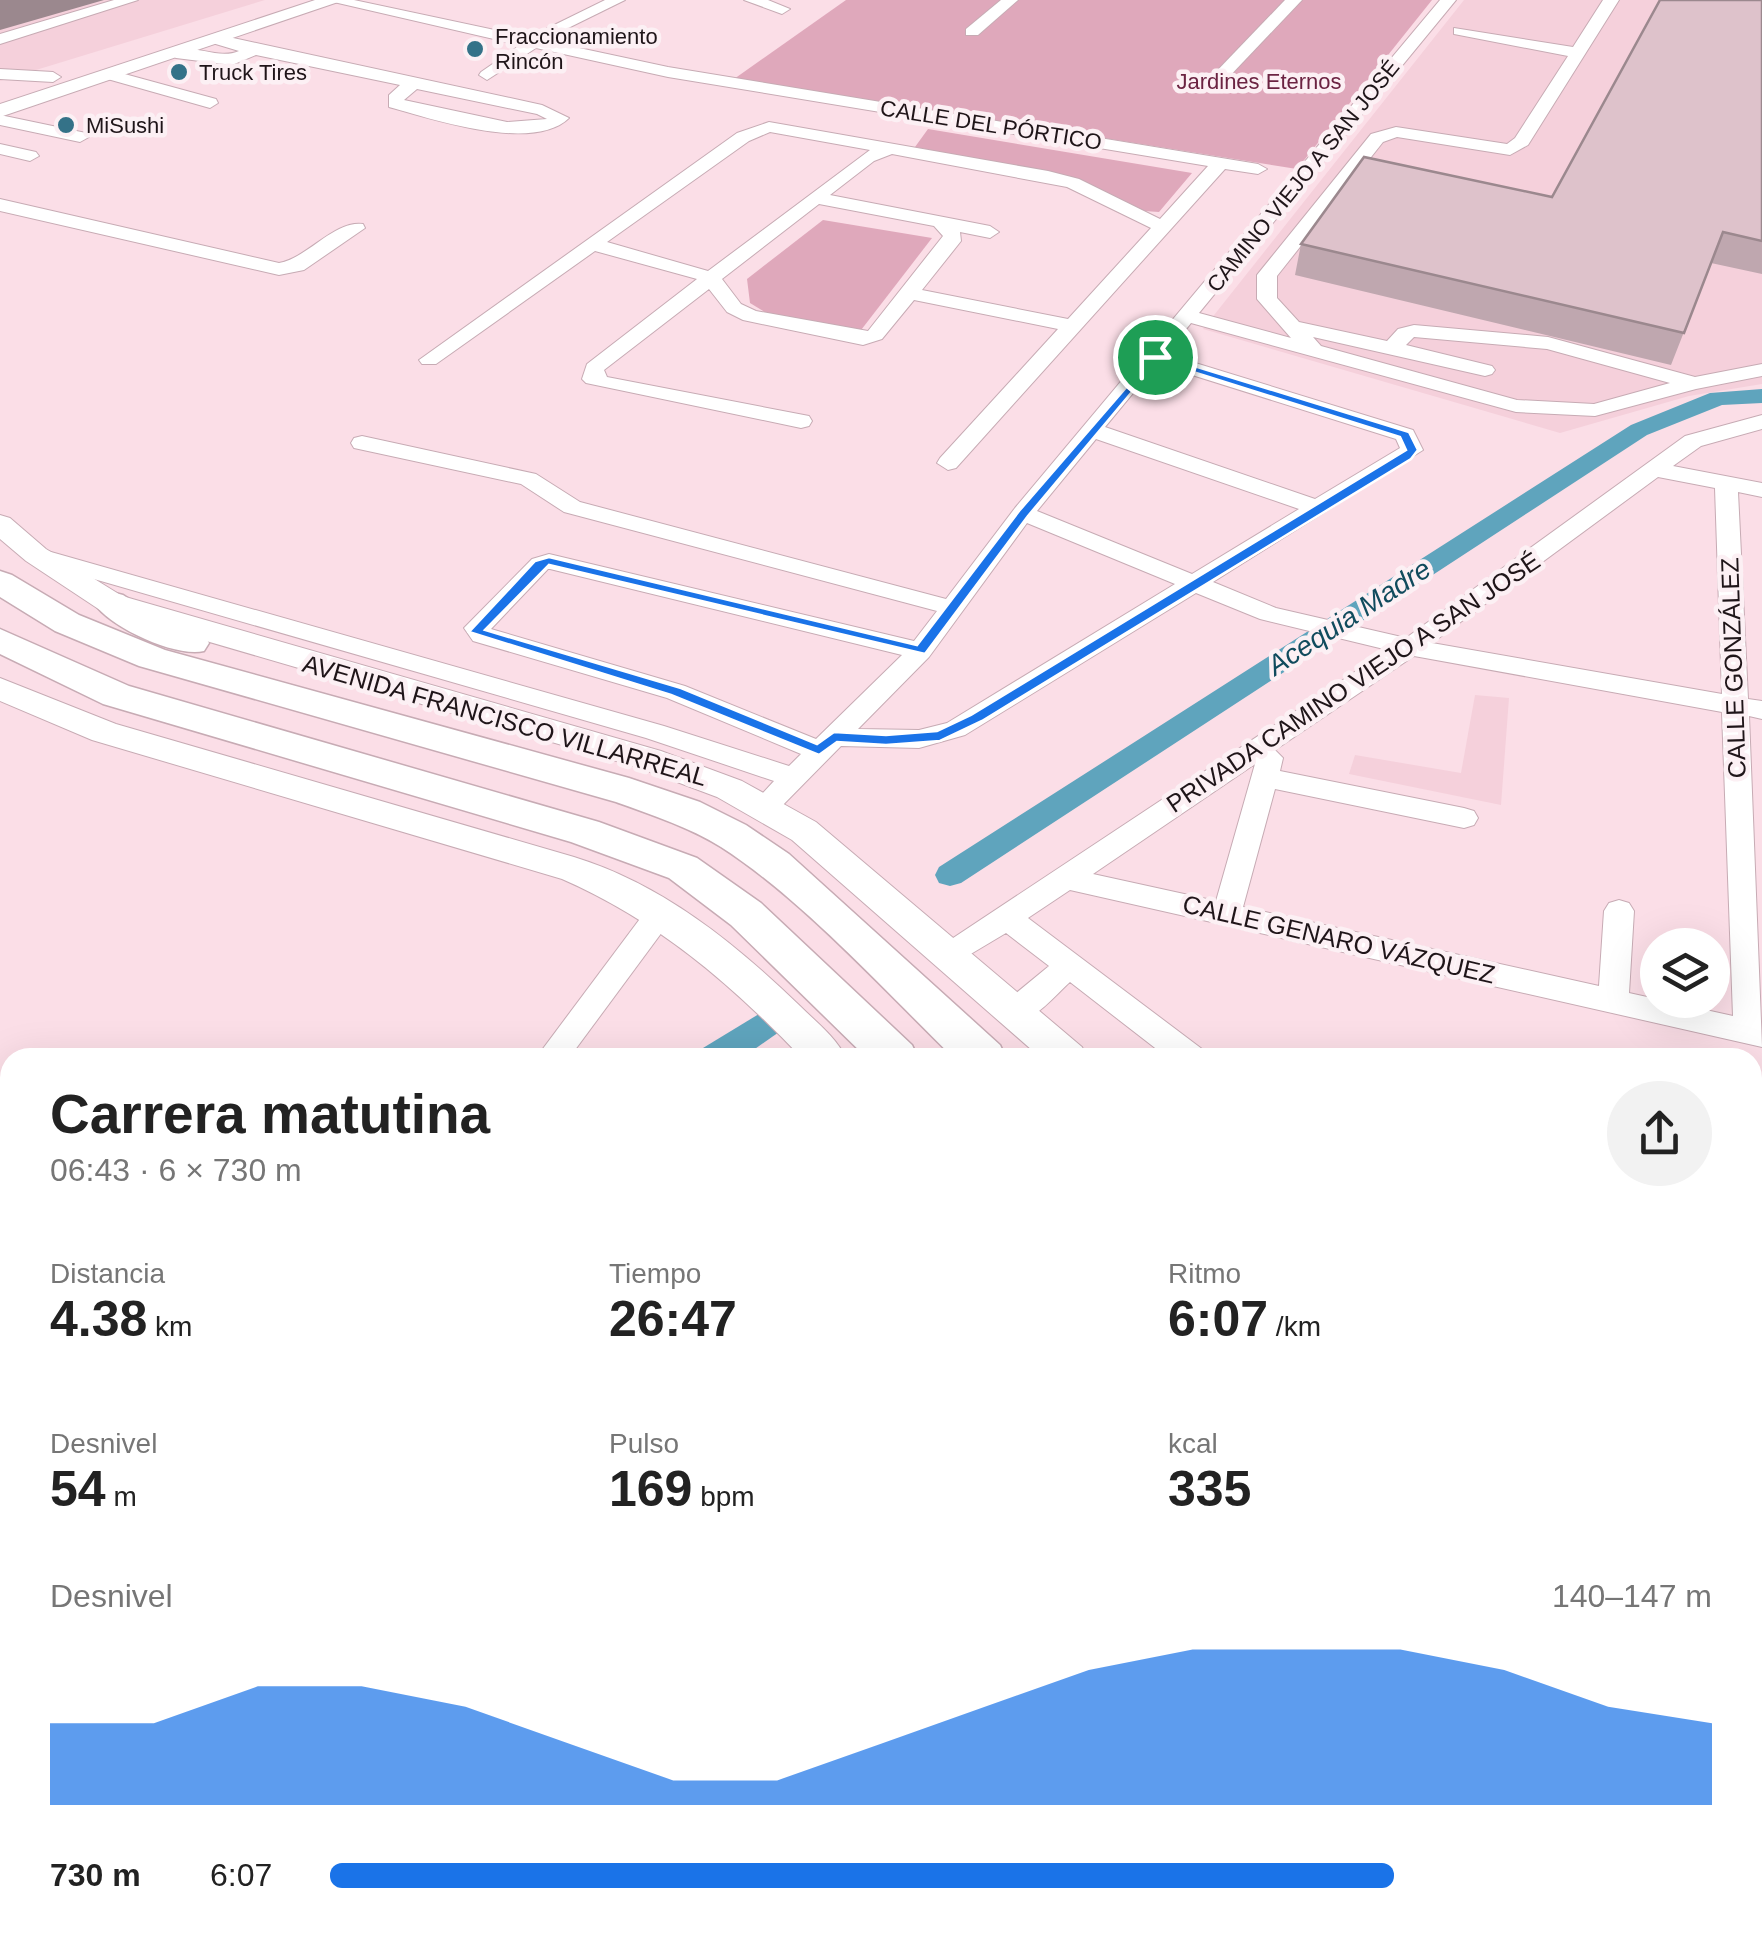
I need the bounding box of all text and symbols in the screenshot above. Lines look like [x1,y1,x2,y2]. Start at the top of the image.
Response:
place label: Fraccionamiento Rincón [495,24,658,74]
marker: Fraccionamiento Rincón [464,38,486,60]
street label: CAMINO VIEJO A SAN JOSÉ [1202,55,1404,297]
place label: Truck Tires [199,60,307,85]
marker: Truck Tires [168,61,190,83]
park label: Jardines Eternos [1176,69,1342,94]
street label: CALLE DEL PÓRTICO [879,95,1103,155]
place label: MiSushi [86,113,164,138]
marker: MiSushi [55,114,77,136]
pin [1113,315,1198,400]
icon: arrive [1128,330,1183,385]
street label: PRIVADA CAMINO VIEJO A SAN JOSÉ [1161,546,1545,818]
water label: Acequia Madre [1260,553,1436,682]
street label: CALLE GONZÁLEZ [1715,557,1751,779]
street label: AVENIDA FRANCISCO VILLARREAL [300,649,710,791]
street label: CALLE GENARO VÁZQUEZ [1180,889,1498,989]
map controls [1640,928,1730,1018]
button: layers [1640,928,1730,1018]
button: share [1607,1081,1712,1186]
text: Carrera matutina [50,1083,490,1145]
text: 06:43 · 6 × 730 m [50,1152,302,1188]
text: Distancia [50,1258,165,1289]
text: Tiempo [609,1258,701,1289]
text: Ritmo [1168,1258,1241,1289]
text: 4.38 [50,1291,147,1347]
text: 26:47 [609,1291,737,1347]
text: 6:07 [1168,1291,1268,1347]
text: km [147,1311,192,1342]
text: /km [1268,1311,1321,1342]
text: Desnivel [50,1428,157,1459]
text: Pulso [609,1428,679,1459]
text: kcal [1168,1428,1218,1459]
text: 54 [50,1461,106,1517]
text: 169 [609,1461,692,1517]
text: 335 [1168,1461,1251,1517]
text: m [106,1481,137,1512]
text: bpm [692,1481,755,1512]
text: Desnivel [50,1578,173,1614]
text: 140–147 m [1552,1578,1712,1614]
text: 730 m [50,1857,141,1893]
text: 6:07 [210,1857,272,1893]

